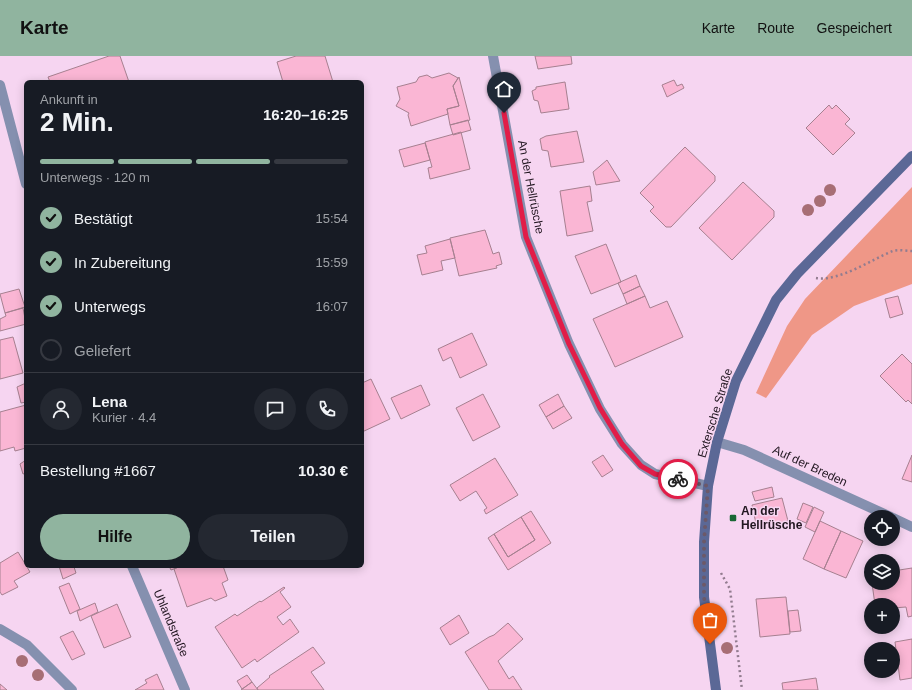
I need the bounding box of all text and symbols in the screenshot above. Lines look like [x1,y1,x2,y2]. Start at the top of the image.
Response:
text: Karte [20,17,69,38]
text: Karte [702,20,735,36]
text: Route [757,20,795,36]
text: Gespeichert [817,20,892,36]
pin [487,72,521,113]
icon: home [493,78,515,100]
text: Ankunft in [40,92,98,107]
text: 16:20–16:25 [263,106,348,123]
text: 2 Min. [40,107,114,137]
street label: An der Hellrüsche [515,139,547,235]
text: Unterwegs · 120 m [40,170,150,185]
icon: check [40,207,62,229]
text: Bestätigt [74,210,132,227]
text: 15:54 [315,211,348,226]
icon: check [40,251,62,273]
text: In Zubereitung [74,254,171,271]
text: 15:59 [315,255,348,270]
icon: check [40,295,62,317]
text: Unterwegs [74,298,146,315]
text: 16:07 [315,299,348,314]
text: Geliefert [74,342,131,359]
street label: Extersche Straße [695,366,735,459]
button: person [40,388,82,430]
button: chat [254,388,296,430]
button: phone [306,388,348,430]
text: Lena [92,393,127,410]
text: Kurier · 4.4 [92,410,156,425]
street label: Auf der Breden [770,443,850,489]
courier [658,459,698,499]
text: Bestellung #1667 [40,462,156,479]
text: 10.30 € [298,462,348,479]
icon: bike [667,468,689,490]
place label: An der Hellrüsche [741,504,803,532]
map controls [864,510,900,678]
button: locate [864,510,900,546]
marker: An der Hellrüsche [728,513,738,523]
button: Hilfe [40,514,190,560]
button: Teilen [198,514,348,560]
button: layers [864,554,900,590]
street label: Uhlandstraße [150,587,192,659]
button: + [864,598,900,634]
pin [693,603,727,644]
icon: bag [699,609,721,631]
button: − [864,642,900,678]

